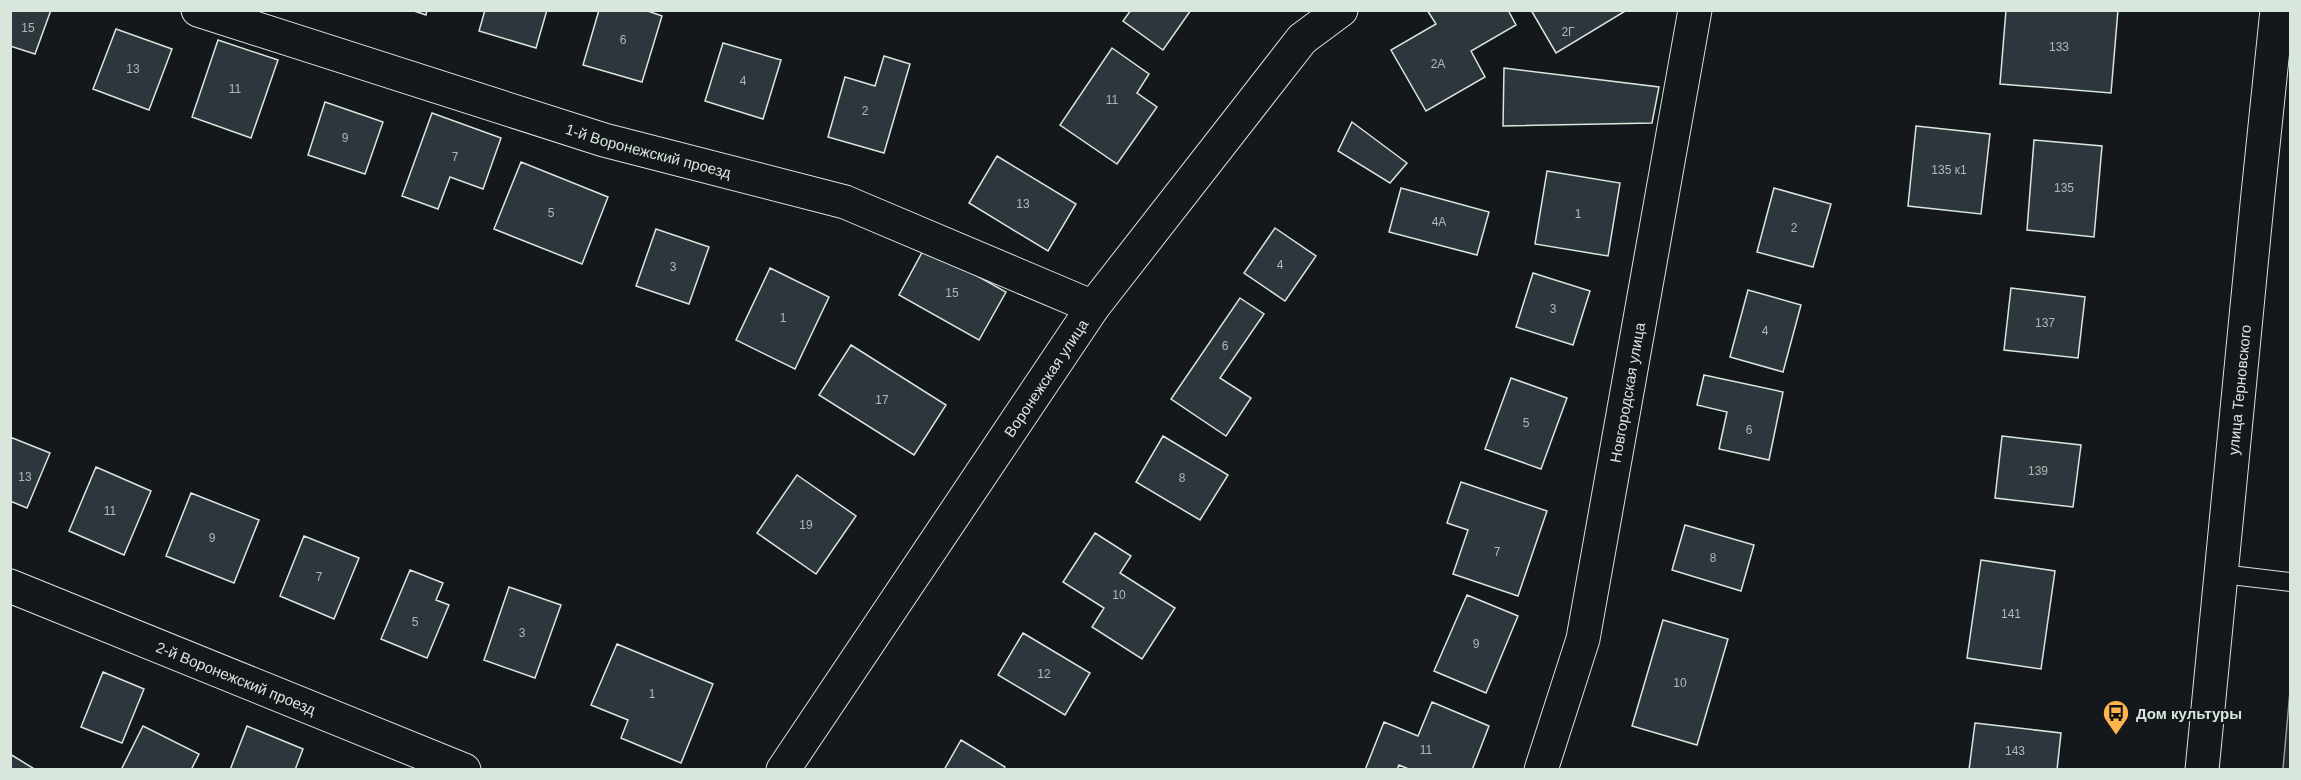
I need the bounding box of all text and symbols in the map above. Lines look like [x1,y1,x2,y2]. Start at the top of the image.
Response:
house number: 15 [21,21,35,35]
house number: 2Г [1561,25,1575,39]
house number: 6 [620,33,627,47]
house number: 133 [2049,40,2069,54]
house number: 2А [1431,57,1445,71]
house number: 13 [126,62,140,76]
house number: 4 [740,74,747,88]
house number: 11 [229,82,242,96]
house number: 11 [1106,93,1119,107]
house number: 2 [862,104,869,118]
street label: 1-й Воронежский проезд [564,120,733,181]
house number: 9 [342,131,349,145]
house number: 7 [452,150,459,164]
house number: 135 к1 [1931,163,1967,177]
house number: 135 [2054,181,2074,195]
house number: 13 [1016,197,1030,211]
house number: 5 [548,206,555,220]
house number: 1 [1575,207,1582,221]
house number: 4А [1432,215,1446,229]
house number: 2 [1791,221,1798,235]
house number: 4 [1277,258,1284,272]
house number: 3 [670,260,677,274]
house number: 15 [945,286,959,300]
house number: 3 [1550,302,1557,316]
house number: 1 [780,311,787,325]
street label: Воронежская улица [1000,315,1091,440]
house number: 137 [2035,316,2055,330]
street label: Новгородская улица [1606,320,1648,464]
house number: 4 [1762,324,1769,338]
street label: улица Терновского [2224,324,2254,456]
house number: 6 [1222,339,1229,353]
house number: 17 [875,393,889,407]
house number: 5 [1523,416,1530,430]
house number: 6 [1746,423,1753,437]
house number: 139 [2028,464,2048,478]
house number: 13 [18,470,32,484]
house number: 8 [1179,471,1186,485]
house number: 11 [104,504,117,518]
house number: 19 [799,518,813,532]
house number: 9 [209,531,216,545]
house number: 7 [1494,545,1501,559]
house number: 8 [1710,551,1717,565]
house number: 7 [316,570,323,584]
house number: 10 [1112,588,1126,602]
house number: 141 [2001,607,2021,621]
house number: 5 [412,615,419,629]
house number: 3 [519,626,526,640]
house number: 9 [1473,637,1480,651]
street label: 2-й Воронежский проезд [154,638,319,718]
house number: 12 [1037,667,1051,681]
house number: 10 [1673,676,1687,690]
house number: 1 [649,687,656,701]
bus stop icon: Дом культуры [2101,698,2131,736]
place label: Дом культуры [2136,705,2242,722]
house number: 11 [1420,743,1433,757]
house number: 143 [2005,744,2025,758]

